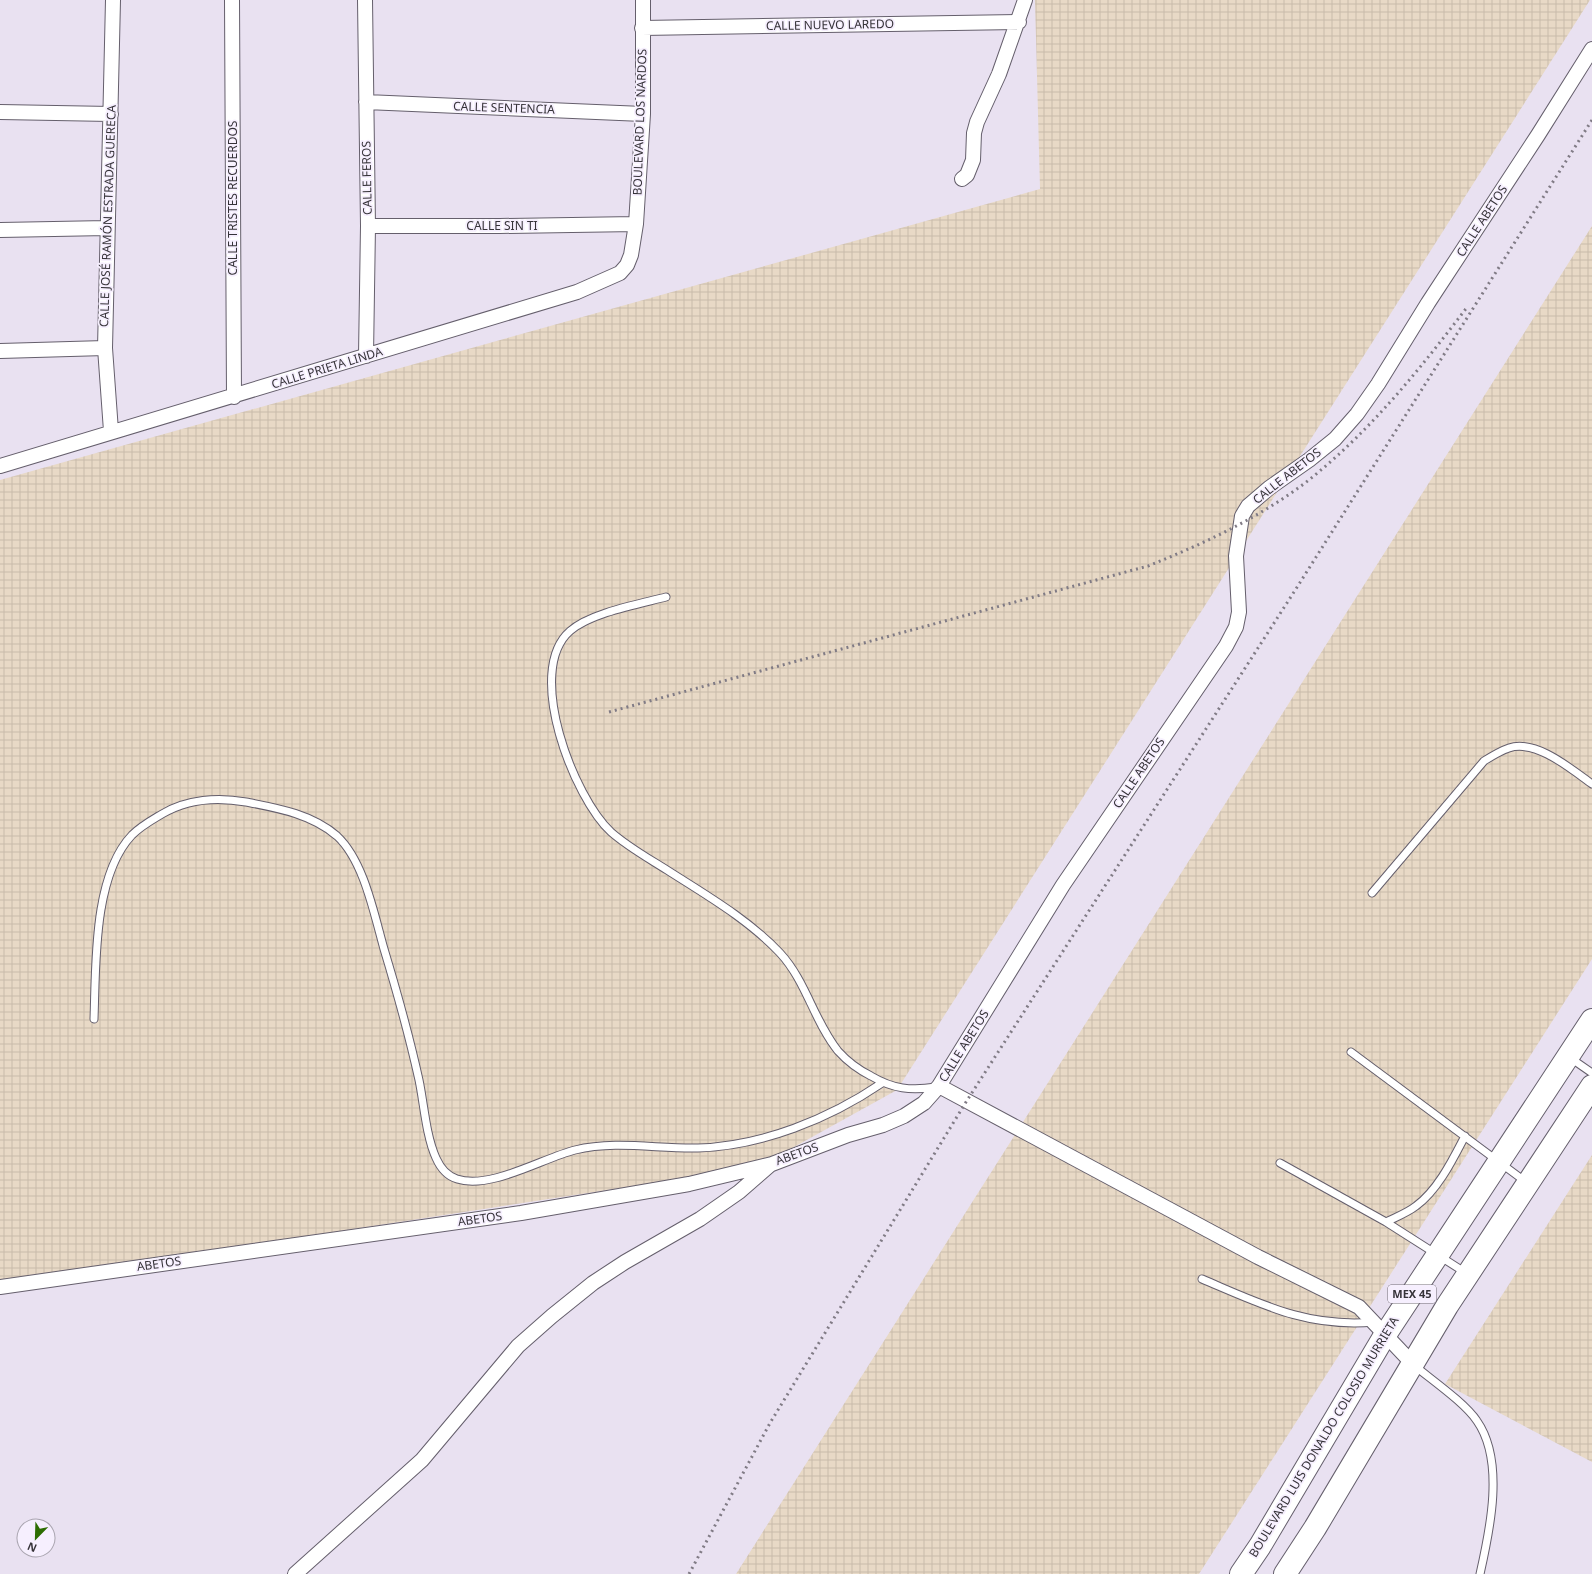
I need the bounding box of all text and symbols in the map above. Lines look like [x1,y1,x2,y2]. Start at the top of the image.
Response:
street label: CALLE NUEVO LAREDO [766,15,894,34]
street label: BOULEVARD LOS NARDOS [628,48,651,196]
street label: CALLE SENTENCIA [453,97,556,118]
street label: CALLE JOSÉ RAMÓN ESTRADA GUERECA [95,104,120,327]
street label: CALLE TRISTES RECUERDOS [224,120,241,275]
street label: CALLE FEROS [357,140,376,215]
street label: CALLE ABETOS [1452,181,1511,260]
street label: CALLE SIN TI [466,217,538,234]
street label: CALLE PRIETA LINDA [269,342,385,393]
street label: CALLE ABETOS [1249,443,1325,508]
street label: CALLE ABETOS [1109,734,1169,812]
street label: CALLE ABETOS [935,1006,993,1085]
street label: ABETOS [773,1138,821,1169]
street label: ABETOS [457,1207,504,1230]
street label: ABETOS [136,1252,183,1275]
road number: MEX 45 [1388,1285,1436,1303]
street label: BOULEVARD LUIS DONALDO COLOSIO MURRIETA [1245,1313,1403,1560]
north arrow [16,1518,56,1558]
text: N [25,1539,39,1556]

